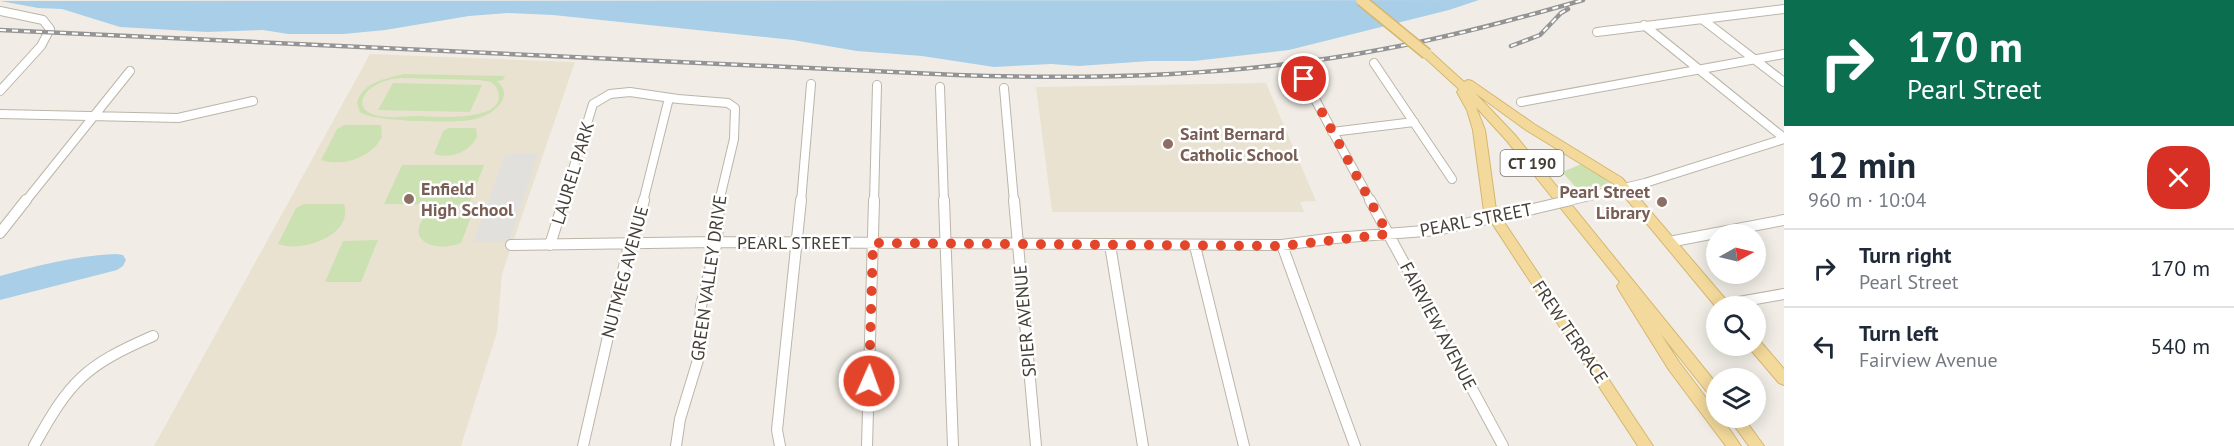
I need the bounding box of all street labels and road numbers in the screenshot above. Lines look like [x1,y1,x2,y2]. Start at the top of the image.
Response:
street label: LAUREL PARK [546,119,599,227]
road number: CT 190 [1500,150,1564,176]
street label: GREEN VALLEY DRIVE [685,193,732,363]
street label: PEARL STREET [1418,197,1534,242]
street label: NUTMEG AVENUE [596,203,653,341]
street label: PEARL STREET [737,231,851,254]
street label: FAIRVIEW AVENUE [1395,258,1482,394]
street label: SPIER AVENUE [1008,264,1041,378]
street label: FREW TERRACE [1528,276,1613,387]

